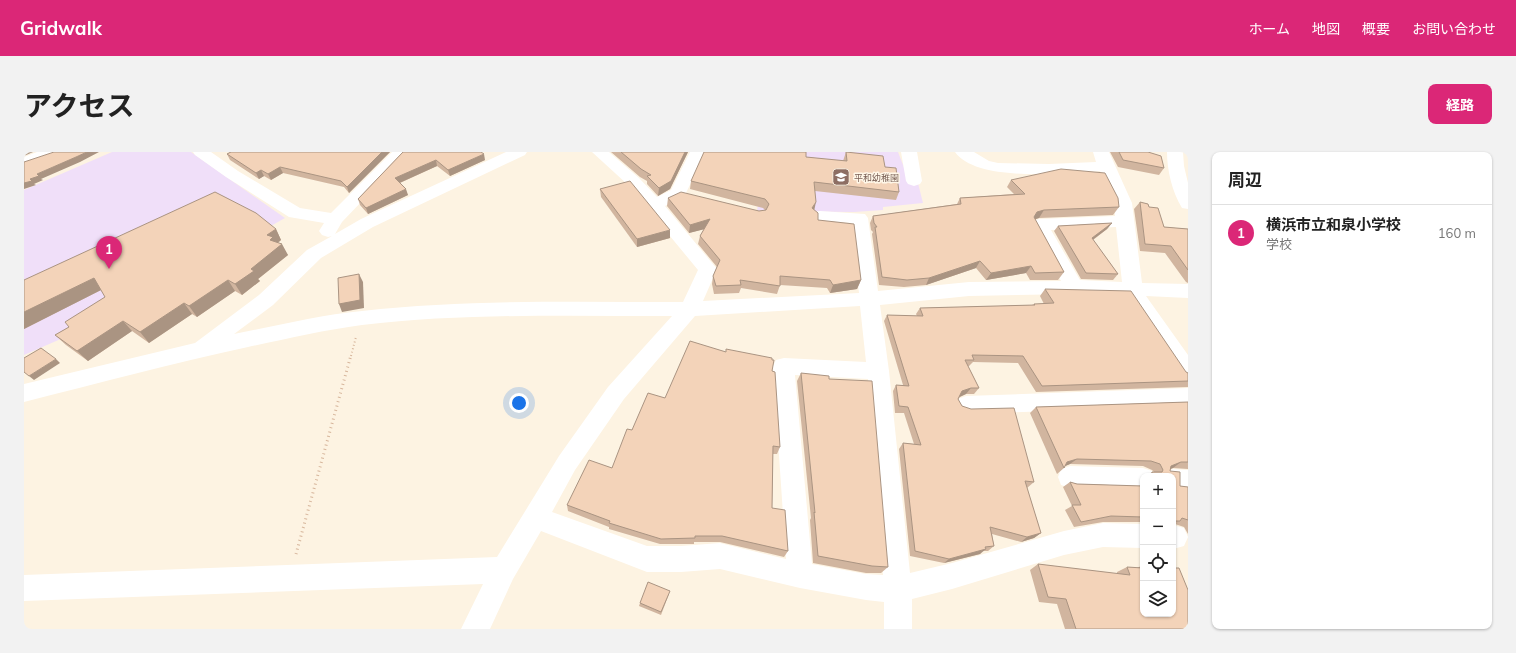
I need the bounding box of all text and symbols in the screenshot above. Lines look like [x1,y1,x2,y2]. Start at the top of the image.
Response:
text: Gridwalk [20,16,102,40]
text: ホーム [1248,20,1290,38]
text: 地図 [1312,20,1340,38]
text: 概要 [1362,20,1390,38]
text: お問い合わせ [1412,20,1496,38]
button: 経路 [1428,84,1492,124]
text: アクセス [24,88,135,123]
school or university icon: 平和幼稚園 [831,167,851,187]
text: 周辺 [1228,169,1262,190]
place label: 平和幼稚園 [854,172,899,183]
text: 横浜市立和泉小学校 [1266,215,1401,234]
text: 1 [1237,225,1245,241]
text: 160 m [1438,225,1476,241]
pin: 1 [96,236,122,269]
text: 学校 [1266,236,1292,252]
your location [509,393,529,413]
map controls [1140,473,1176,617]
button: + [1140,473,1176,509]
button: − [1140,509,1176,545]
button: locate [1140,545,1176,581]
button: layers [1140,581,1176,617]

